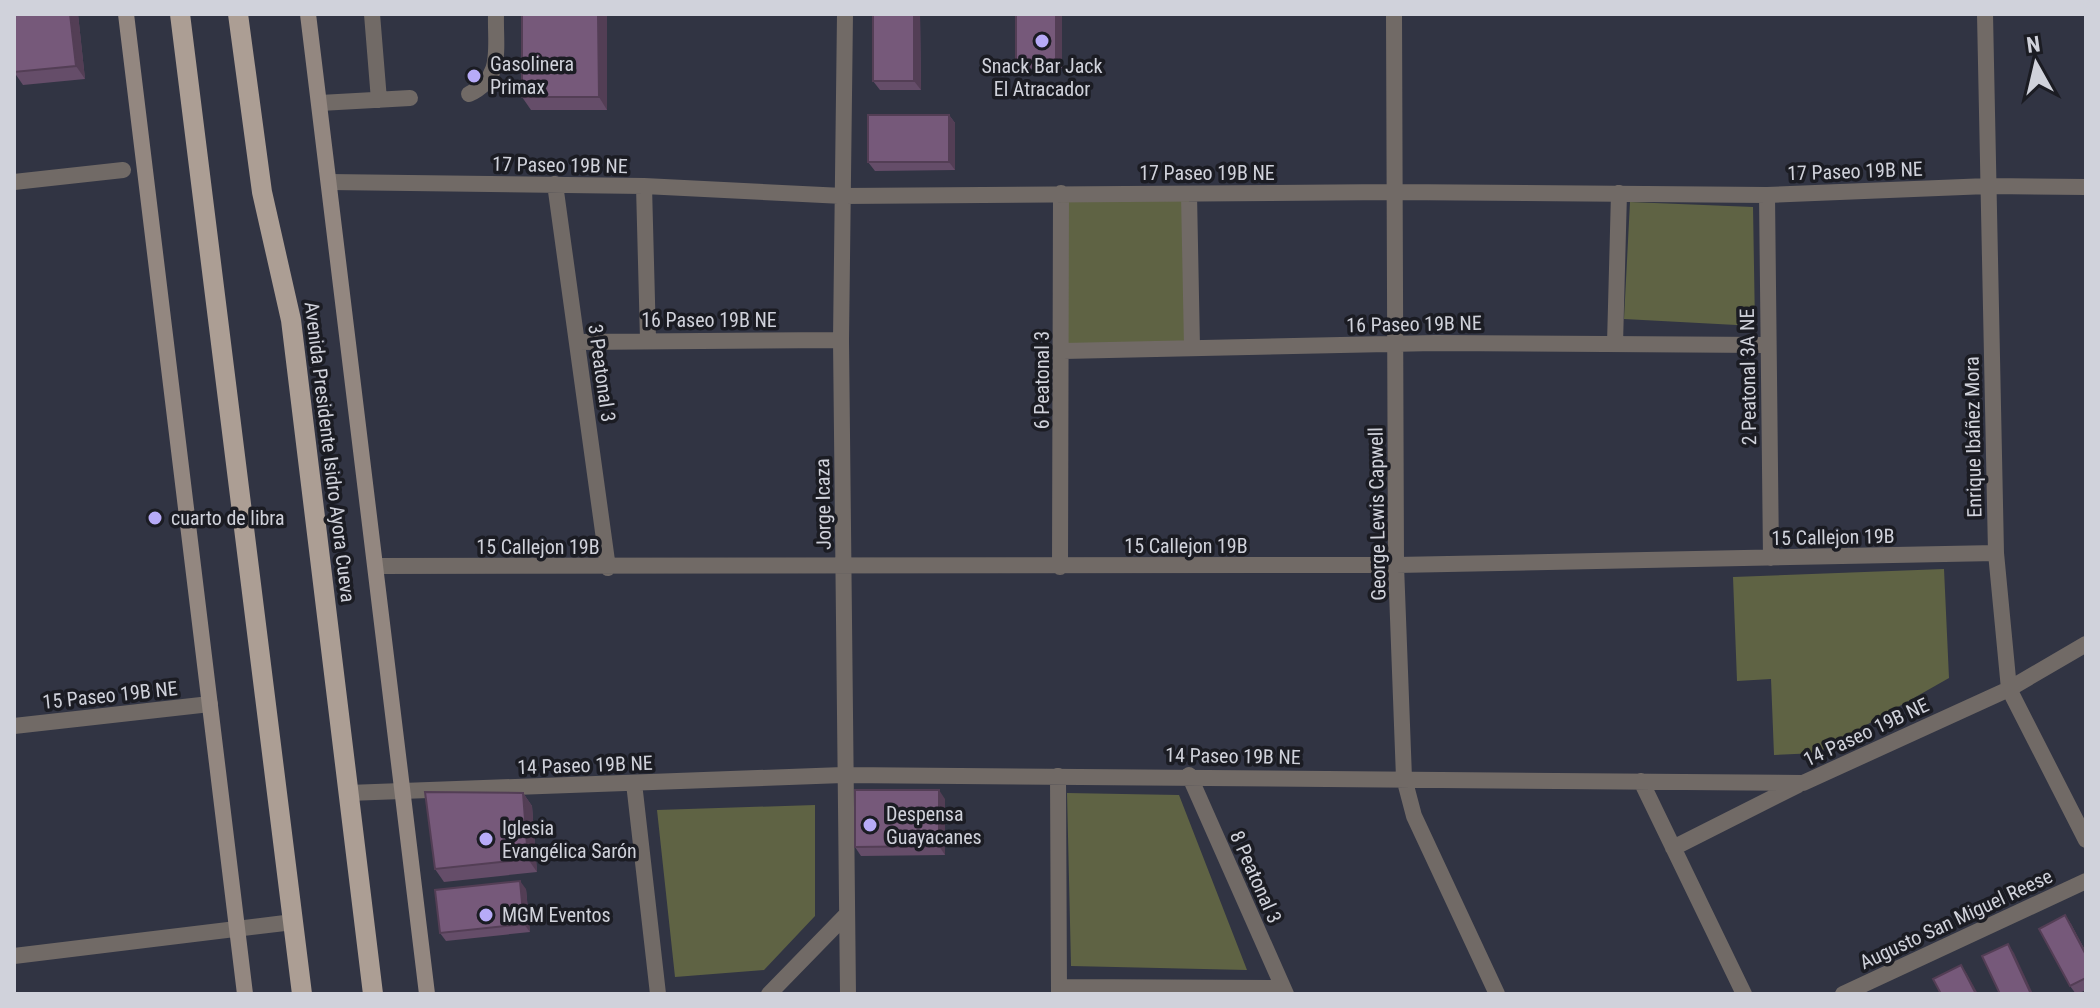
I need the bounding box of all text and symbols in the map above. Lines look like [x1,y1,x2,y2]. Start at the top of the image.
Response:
north arrow [1996,24,2076,104]
text: N [2025,31,2042,58]
marker: Snack Bar Jack El Atracador [1033,32,1051,50]
place label: Gasolinera Primax [490,52,574,99]
place label: Snack Bar Jack El Atracador [981,54,1103,101]
marker: Gasolinera Primax [465,67,483,85]
street label: 17 Paseo 19B NE [492,152,628,178]
street label: 17 Paseo 19B NE [1787,157,1923,185]
street label: 17 Paseo 19B NE [1139,161,1275,185]
street label: Avenida Presidente Isidro Ayora Cueva [300,300,360,604]
street label: 16 Paseo 19B NE [641,308,777,332]
street label: 2 Peatonal 3A NE [1735,308,1761,446]
street label: 16 Paseo 19B NE [1346,311,1482,337]
street label: 3 Peatonal 3 [583,323,621,423]
street label: 6 Peatonal 3 [1030,331,1054,429]
street label: Enrique Ibáñez Mora [1960,356,1986,518]
street label: George Lewis Capwell [1363,427,1391,601]
street label: Jorge Icaza [810,458,836,550]
place label: cuarto de libra [171,506,285,530]
marker: cuarto de libra [146,509,164,527]
street label: 15 Callejon 19B [1771,524,1895,550]
street label: 15 Callejon 19B [1124,534,1248,558]
street label: 15 Callejon 19B [476,535,600,559]
street label: 15 Paseo 19B NE [41,676,179,714]
street label: 14 Paseo 19B NE [1799,692,1933,772]
street label: 14 Paseo 19B NE [1165,743,1301,769]
street label: 14 Paseo 19B NE [517,751,653,779]
place label: Despensa Guayacanes [886,802,982,849]
place label: Iglesia Evangélica Sarón [502,816,637,863]
marker: Despensa Guayacanes [861,816,879,834]
street label: 8 Peatonal 3 [1225,827,1287,927]
marker: Iglesia Evangélica Sarón [477,830,495,848]
street label: Augusto San Miguel Reese [1856,864,2056,974]
place label: MGM Eventos [502,903,611,927]
marker: MGM Eventos [477,906,495,924]

